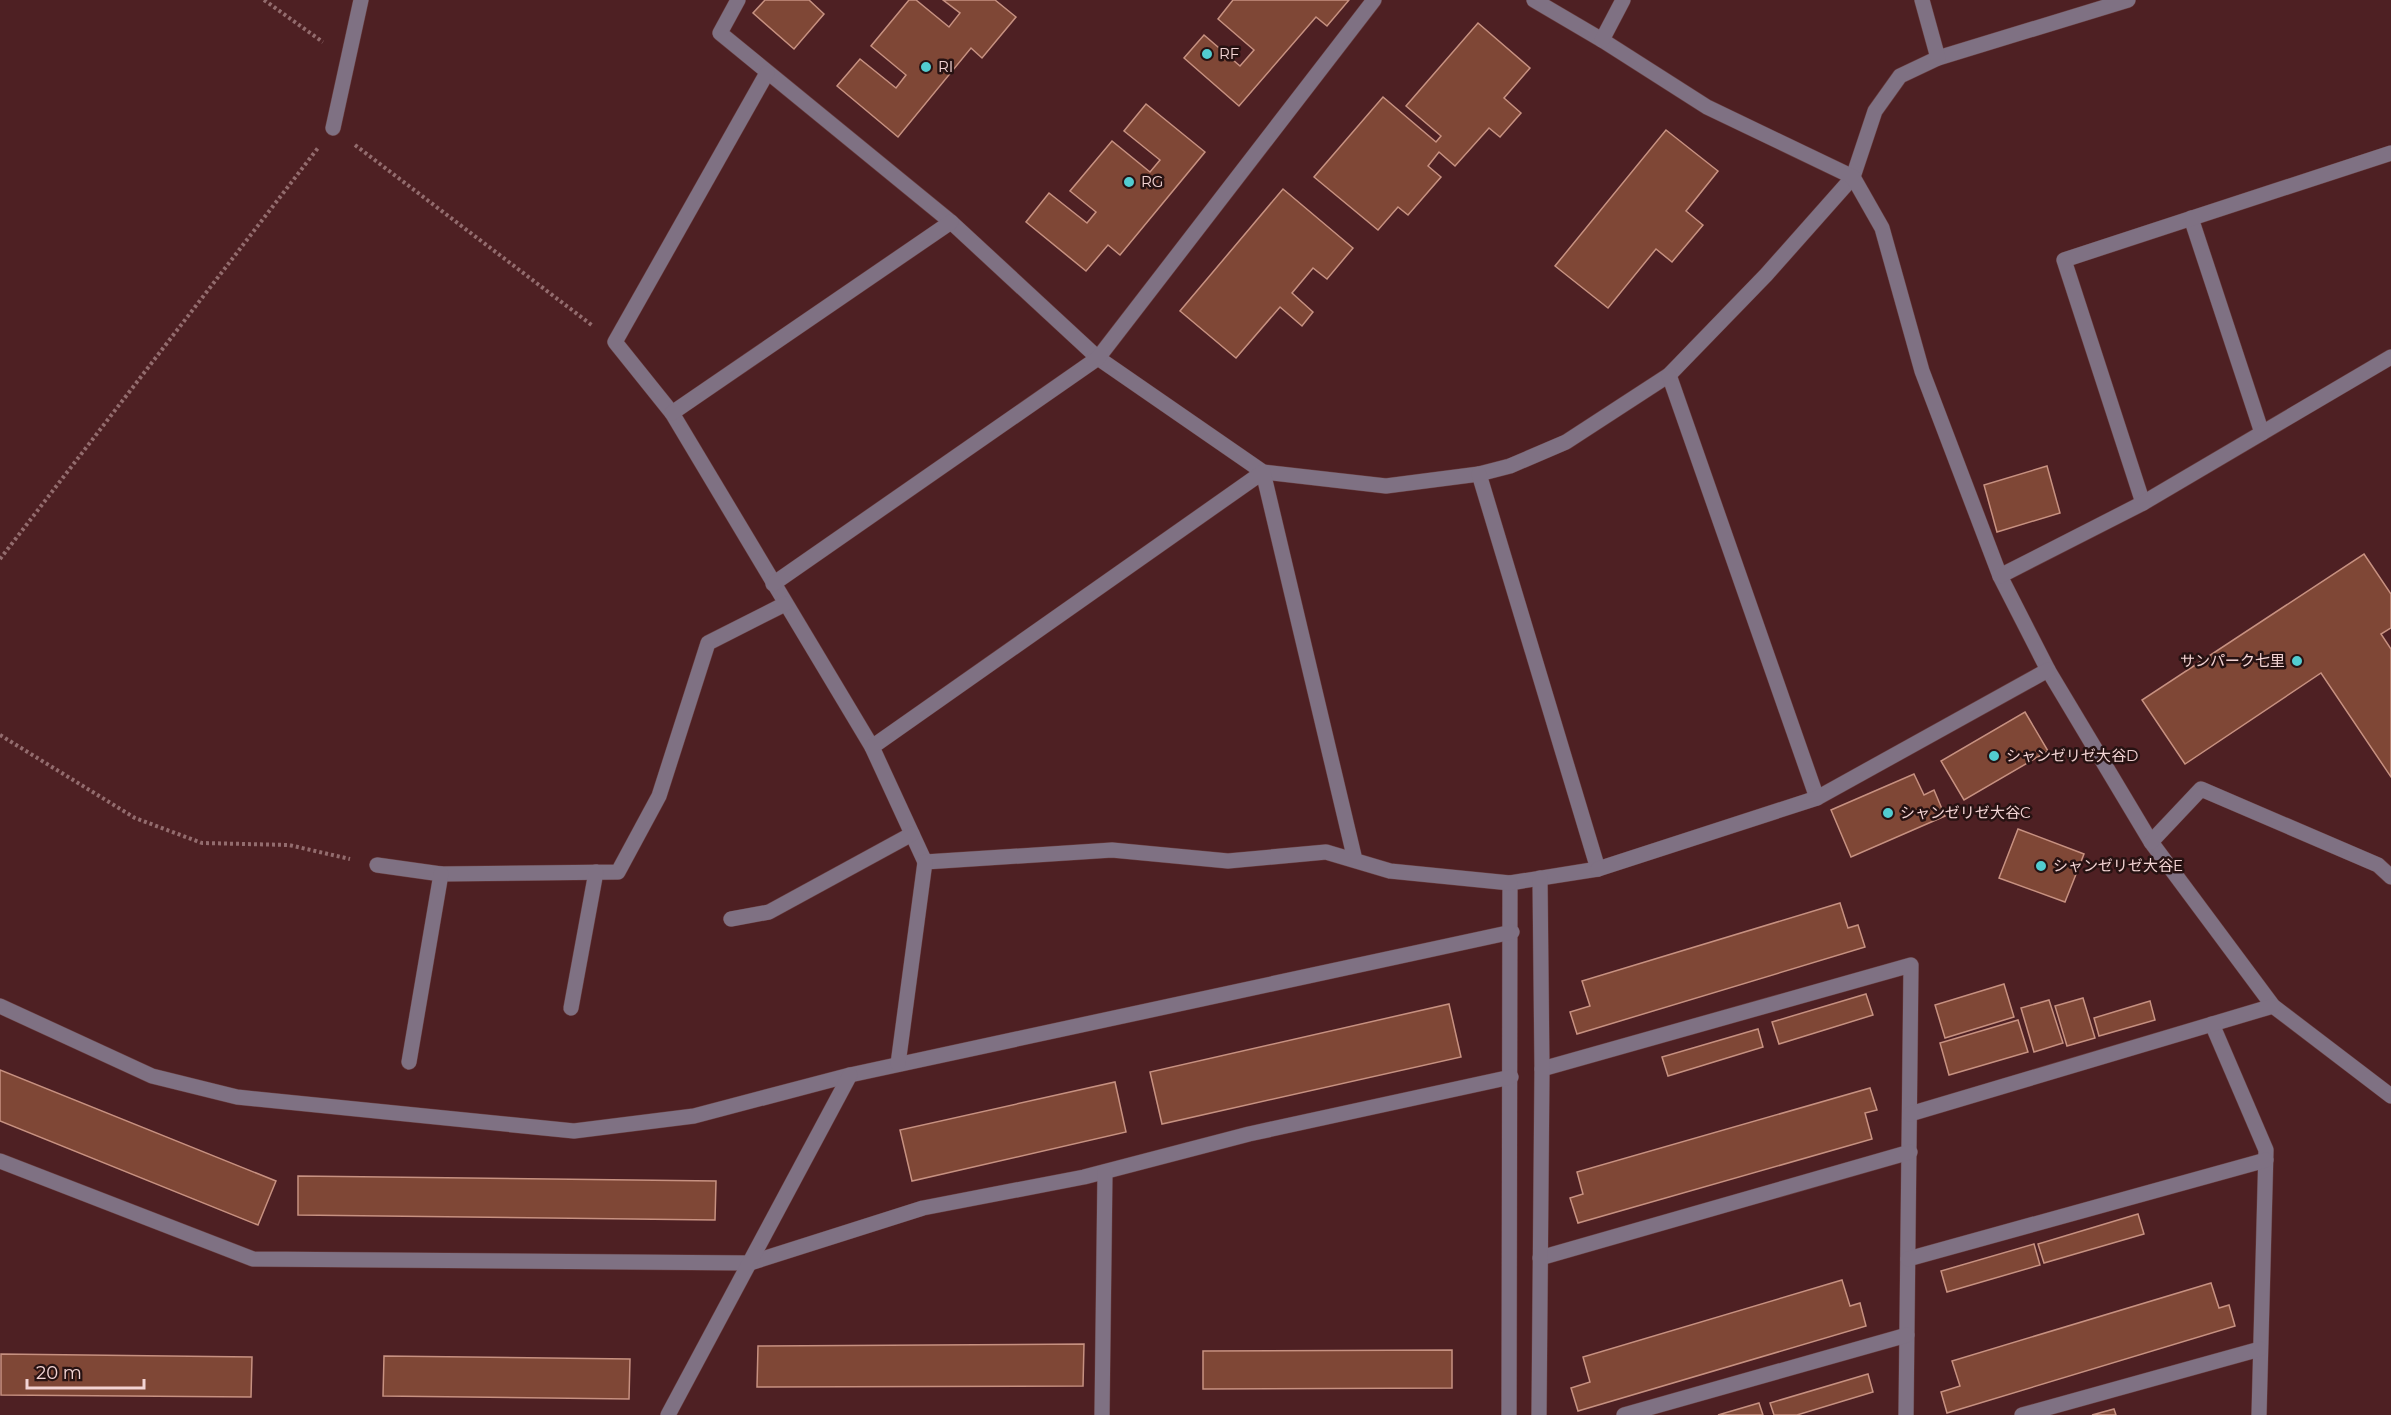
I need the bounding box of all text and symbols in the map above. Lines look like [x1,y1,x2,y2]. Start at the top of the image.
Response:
place label: RF [1219,44,1239,63]
marker: RF [1200,47,1214,61]
place label: RI [938,57,953,76]
marker: RI [919,60,933,74]
place label: RG [1141,172,1163,191]
marker: RG [1122,175,1136,189]
place label: サンパーク七里 [2180,651,2285,670]
marker: サンパーク七里 [2290,654,2304,668]
place label: シャンゼリゼ大谷D [2006,746,2138,765]
marker: シャンゼリゼ大谷D [1987,749,2001,763]
place label: シャンゼリゼ大谷C [1900,803,2031,822]
marker: シャンゼリゼ大谷C [1881,806,1895,820]
place label: シャンゼリゼ大谷E [2053,856,2183,875]
marker: シャンゼリゼ大谷E [2034,859,2048,873]
scale bar [27,1352,144,1390]
text: 20 m [36,1362,82,1384]

